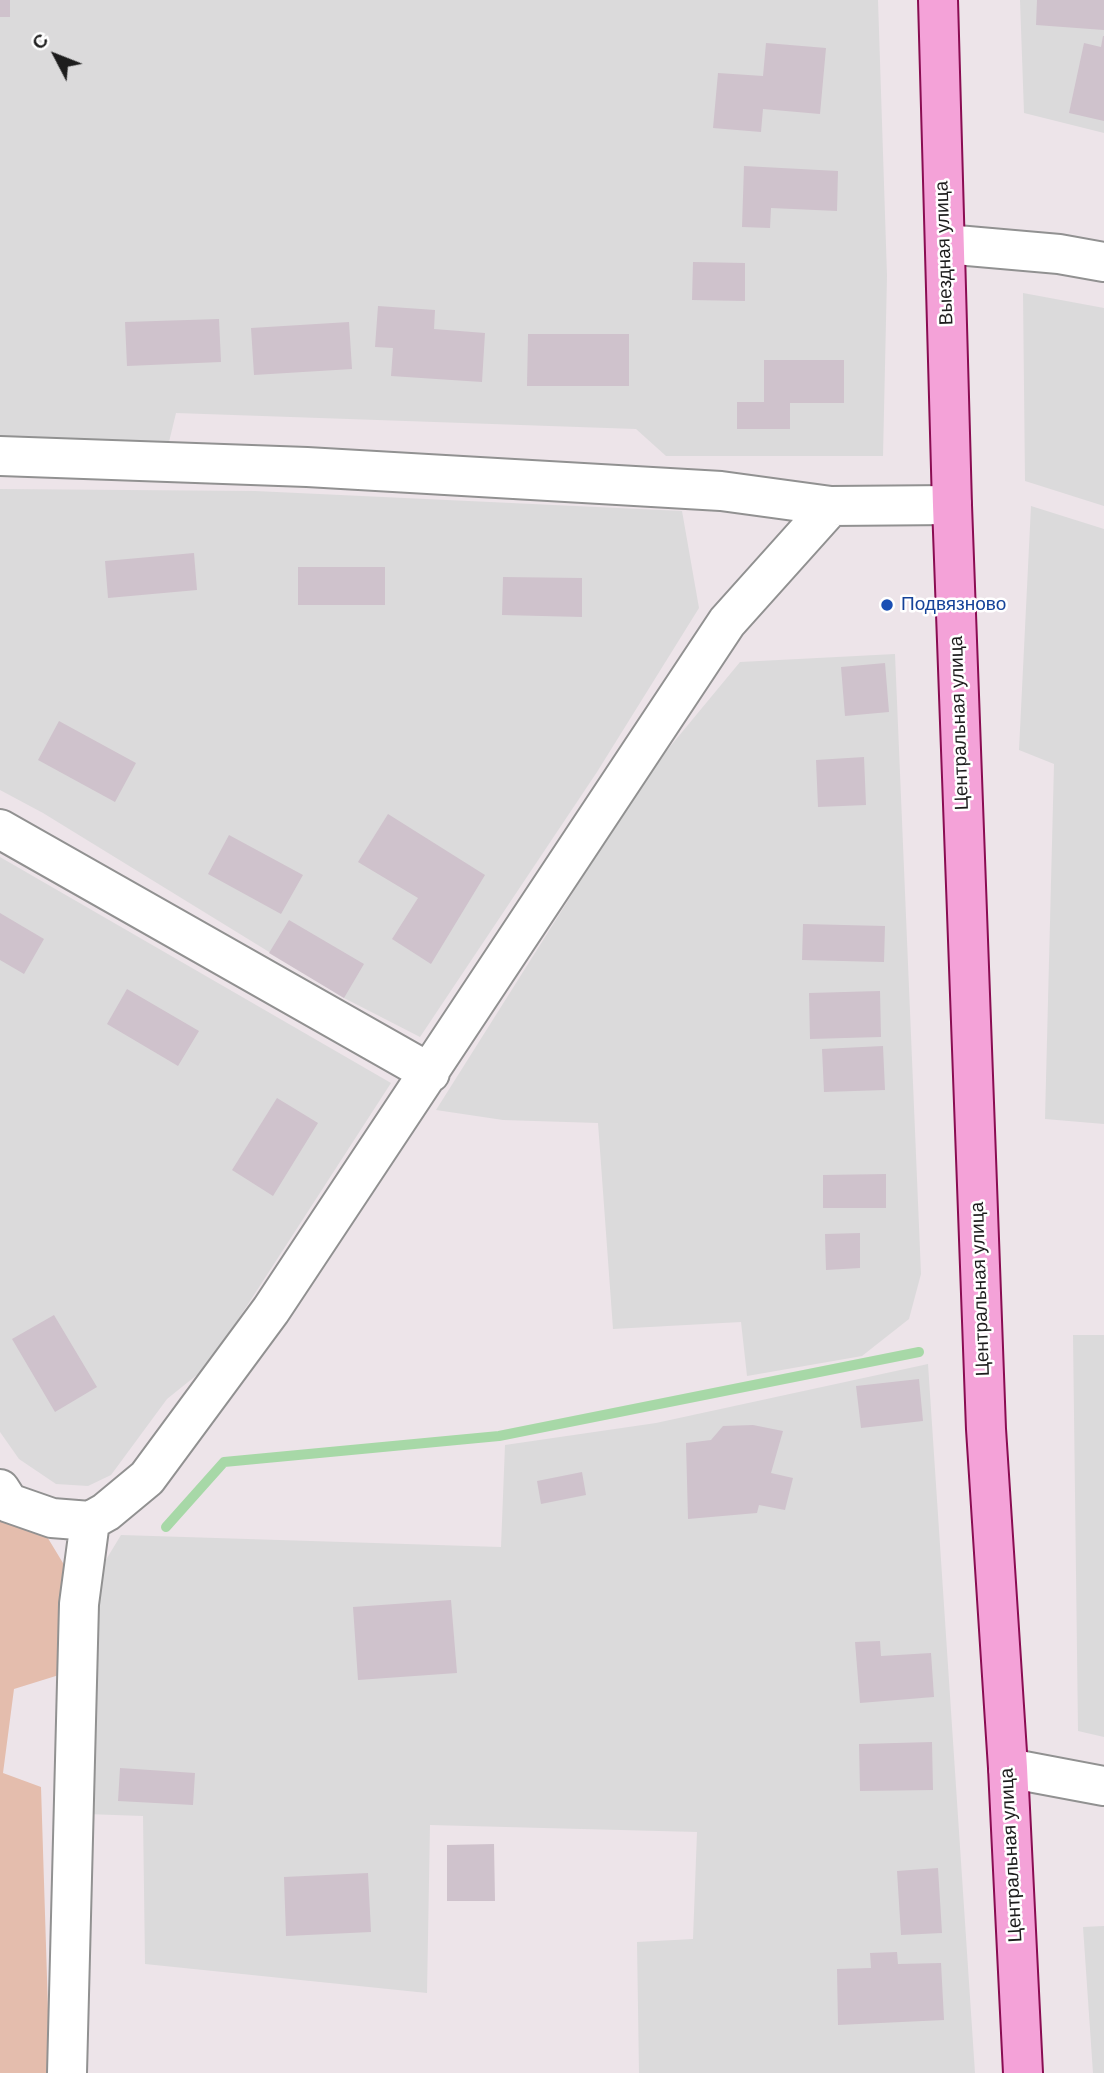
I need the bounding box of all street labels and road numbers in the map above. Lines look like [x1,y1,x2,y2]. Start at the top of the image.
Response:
street label: Выездная улица [931,180,959,326]
street label: Центральная улица [946,635,974,811]
street label: Центральная улица [967,1201,995,1377]
street label: Центральная улица [996,1767,1028,1943]

